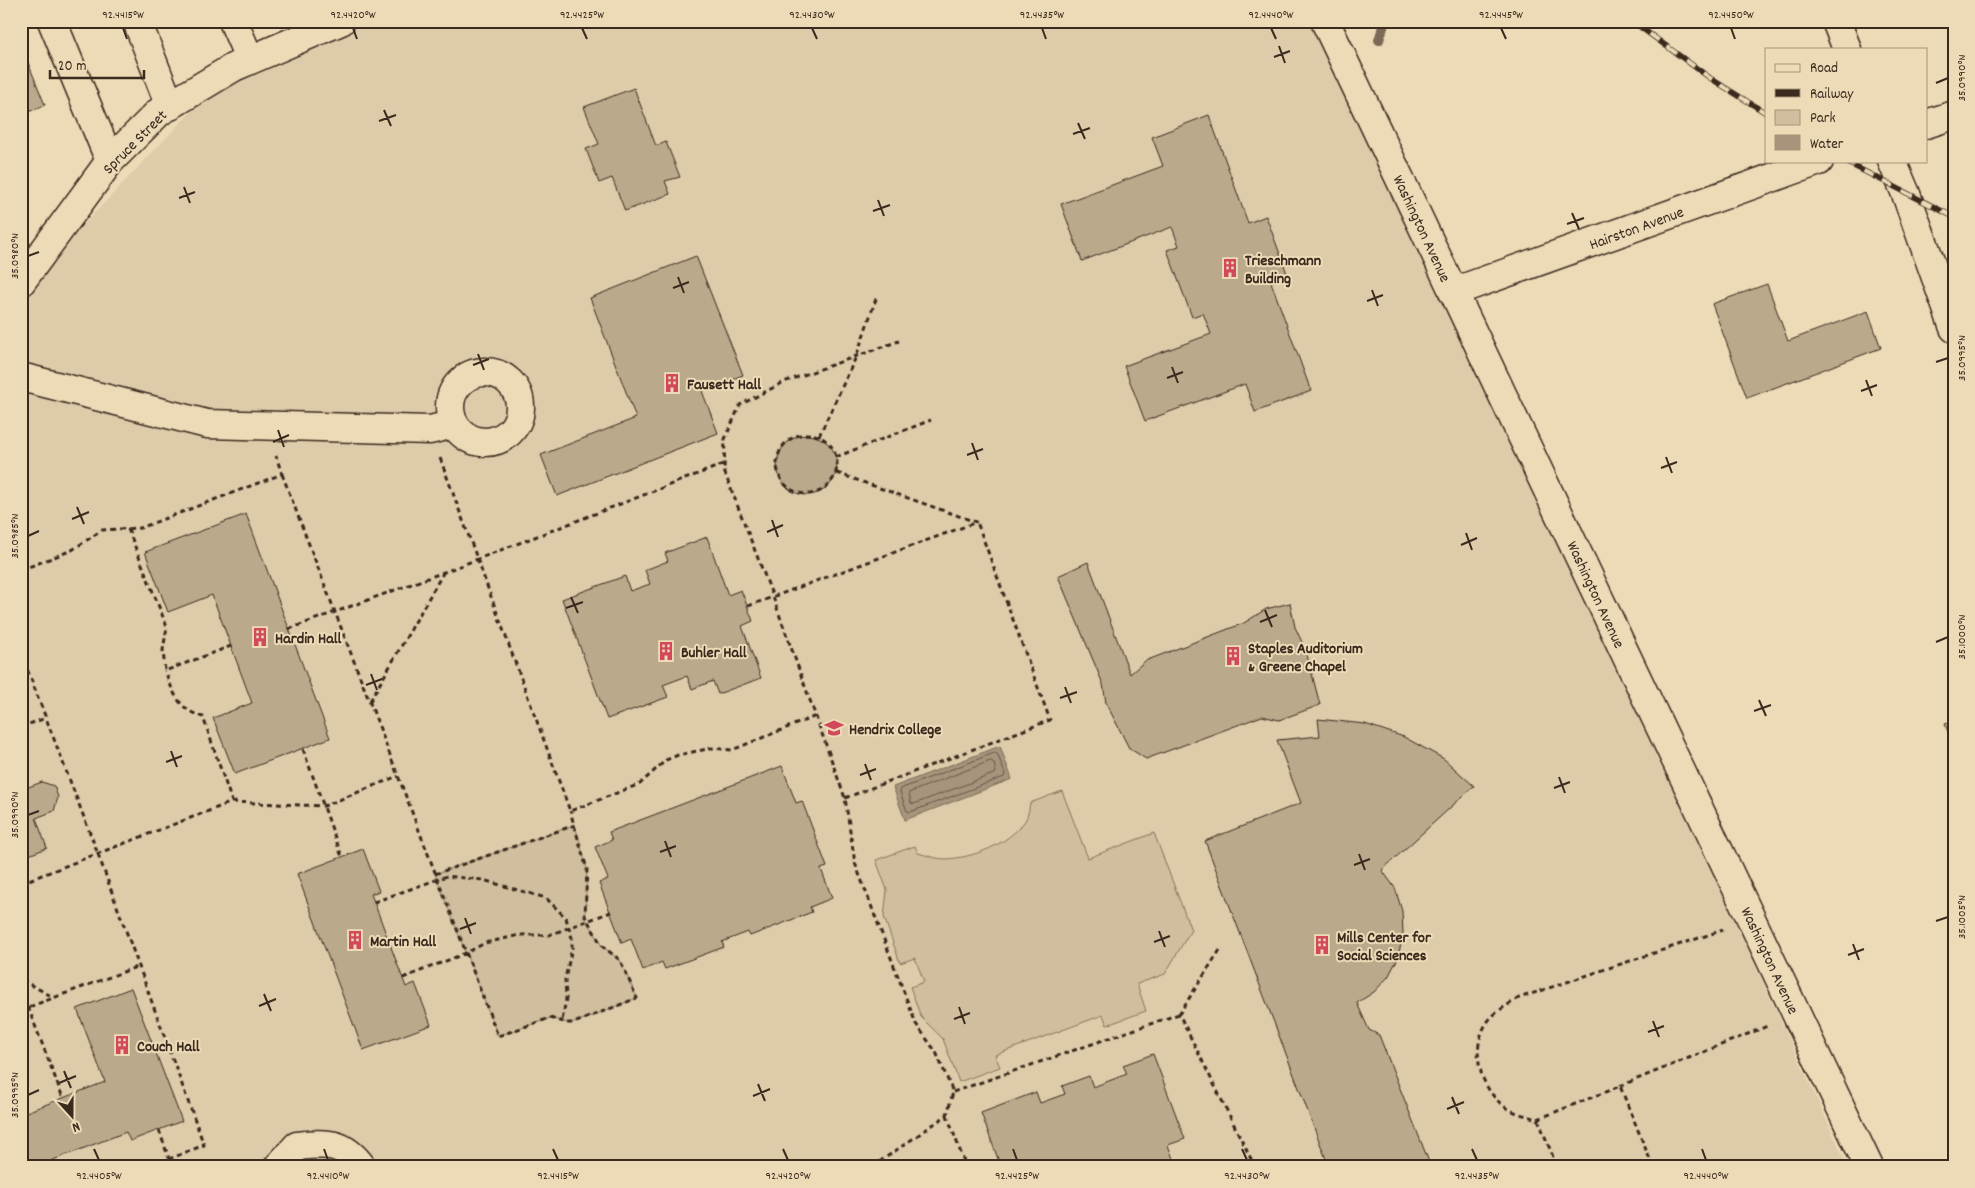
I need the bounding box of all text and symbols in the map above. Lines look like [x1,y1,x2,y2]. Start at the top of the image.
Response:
text: 92.4415°W [102,7,144,24]
text: 92.4420°W [330,7,376,24]
text: 92.4425°W [560,7,604,24]
text: 92.4430°W [789,7,835,24]
text: 92.4435°W [1020,7,1064,24]
text: 92.4440°W [1249,7,1294,24]
text: 92.4445°W [1479,7,1523,24]
text: 92.4450°W [1708,7,1754,24]
scale bar [50,48,144,80]
legend [1765,48,1928,162]
text: 35.0990°N [1954,55,1971,101]
text: 20 m [58,56,86,78]
text: Road [1810,58,1838,80]
text: Railway [1810,84,1854,106]
street label: Spruce Street [98,105,173,180]
text: Park [1810,108,1836,130]
text: Water [1810,134,1844,156]
street label: Washington Avenue [1386,172,1456,286]
street label: Hairston Avenue [1586,202,1687,257]
text: 35.0980°N [7,233,24,279]
place label: Trieschmann Building [1245,250,1321,291]
building icon: Trieschmann Building [1219,257,1241,279]
text: 35.0995°N [1954,335,1971,381]
building icon: Fausett Hall [661,372,683,394]
place label: Fausett Hall [687,374,761,397]
text: 35.0985°N [7,513,24,559]
street label: Washington Avenue [1560,538,1630,652]
text: 35.1000°N [1954,614,1971,659]
building icon: Hardin Hall [249,626,271,648]
place label: Hardin Hall [275,628,342,651]
place label: Staples Auditorium & Greene Chapel [1248,638,1363,679]
building icon: Buhler Hall [655,640,677,662]
place label: Buhler Hall [681,642,747,665]
building icon: Staples Auditorium & Greene Chapel [1222,645,1244,667]
school or university icon: Hendrix College [823,717,845,739]
place label: Hendrix College [849,719,941,742]
text: 35.0990°N [7,792,24,838]
text: 35.1005°N [1954,895,1971,939]
street label: Washington Avenue [1734,904,1804,1018]
place label: Mills Center for Social Sciences [1337,927,1432,968]
building icon: Martin Hall [344,929,366,951]
place label: Martin Hall [370,931,436,954]
building icon: Mills Center for Social Sciences [1311,934,1333,956]
building icon: Couch Hall [111,1034,133,1056]
place label: Couch Hall [137,1036,200,1059]
text: 35.0995°N [7,1072,24,1118]
north arrow [48,1090,98,1140]
text: N [69,1116,83,1137]
text: 92.4405°W [76,1168,122,1185]
text: 92.4410°W [307,1168,349,1185]
text: 92.4415°W [537,1168,579,1185]
text: 92.4420°W [765,1168,811,1185]
text: 92.4425°W [995,1168,1039,1185]
text: 92.4430°W [1224,1168,1270,1185]
text: 92.4435°W [1455,1168,1499,1185]
text: 92.4440°W [1684,1168,1729,1185]

